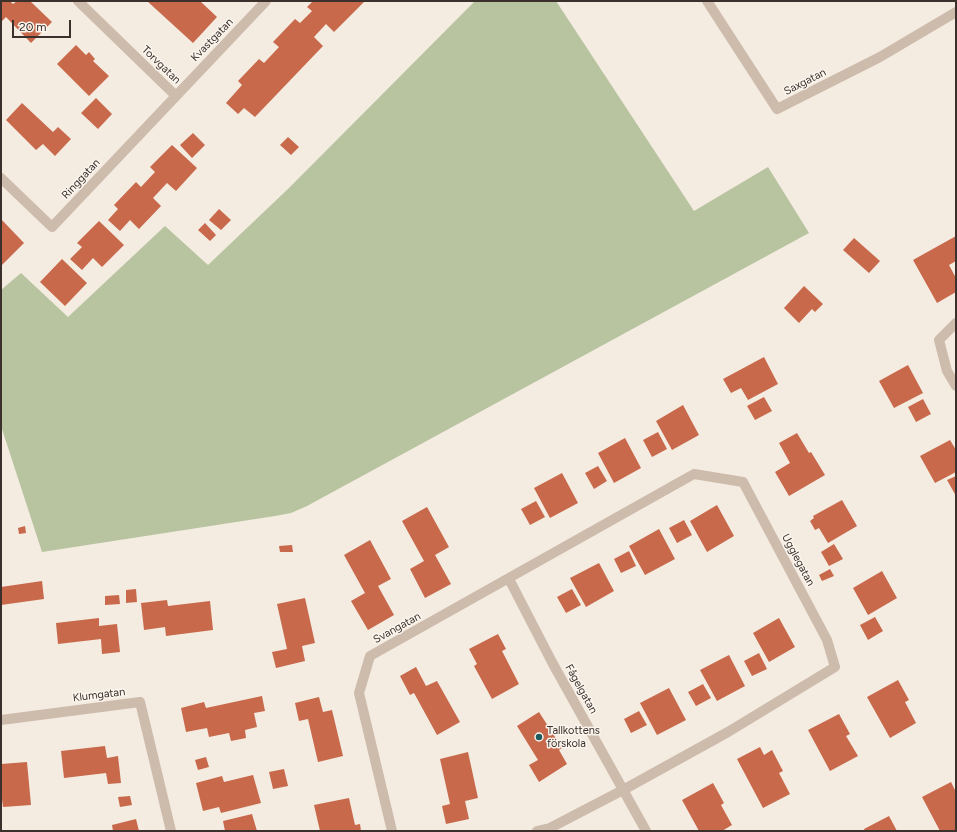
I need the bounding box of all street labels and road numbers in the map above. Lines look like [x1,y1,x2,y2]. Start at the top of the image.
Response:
street label: Kvastgatan [188,16,236,64]
street label: Torvgatan [139,43,183,87]
street label: Saxgatan [782,66,828,98]
street label: Ringgatan [59,156,103,202]
street label: Ugglegatan [779,532,817,588]
street label: Svangatan [371,610,423,646]
street label: Fågelgatan [562,662,600,716]
street label: Klumgatan [72,685,126,705]

